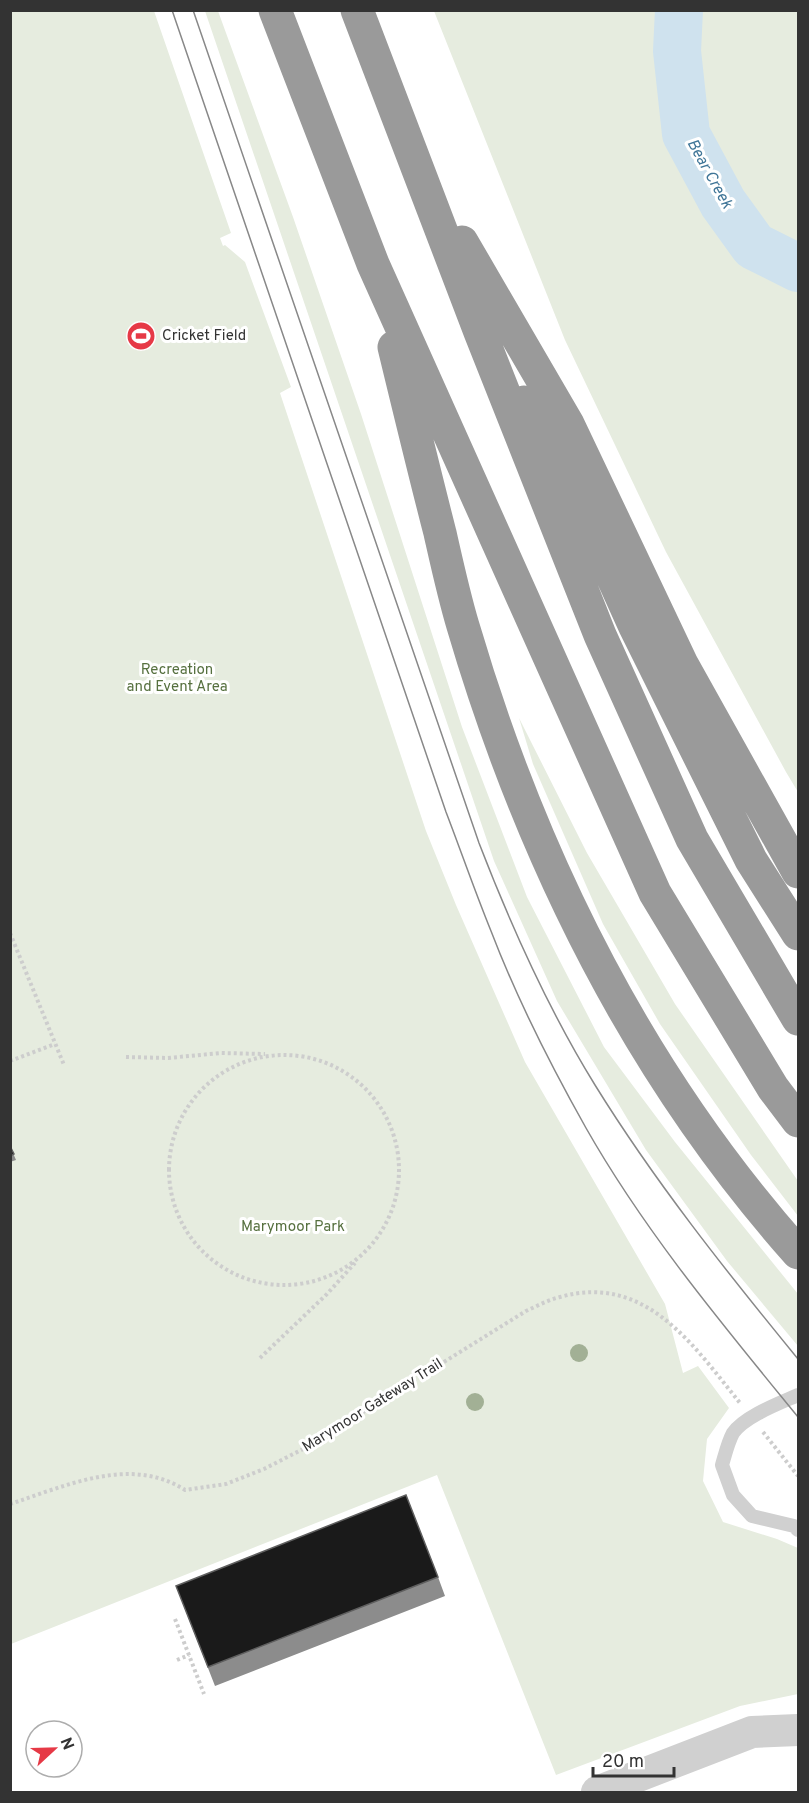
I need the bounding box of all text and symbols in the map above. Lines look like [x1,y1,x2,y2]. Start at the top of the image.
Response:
water label: Bear Creek [682,136,737,213]
sports icon: Cricket Field [125,320,157,352]
place label: Cricket Field [162,327,246,346]
park label: Recreation and Event Area [126,661,228,697]
park label: Marymoor Park [241,1218,345,1237]
street label: Marymoor Gateway Trail [299,1355,447,1457]
north arrow [24,1719,84,1779]
text: N [55,1735,77,1753]
scale bar [593,1740,674,1778]
text: 20 m [602,1751,644,1774]

